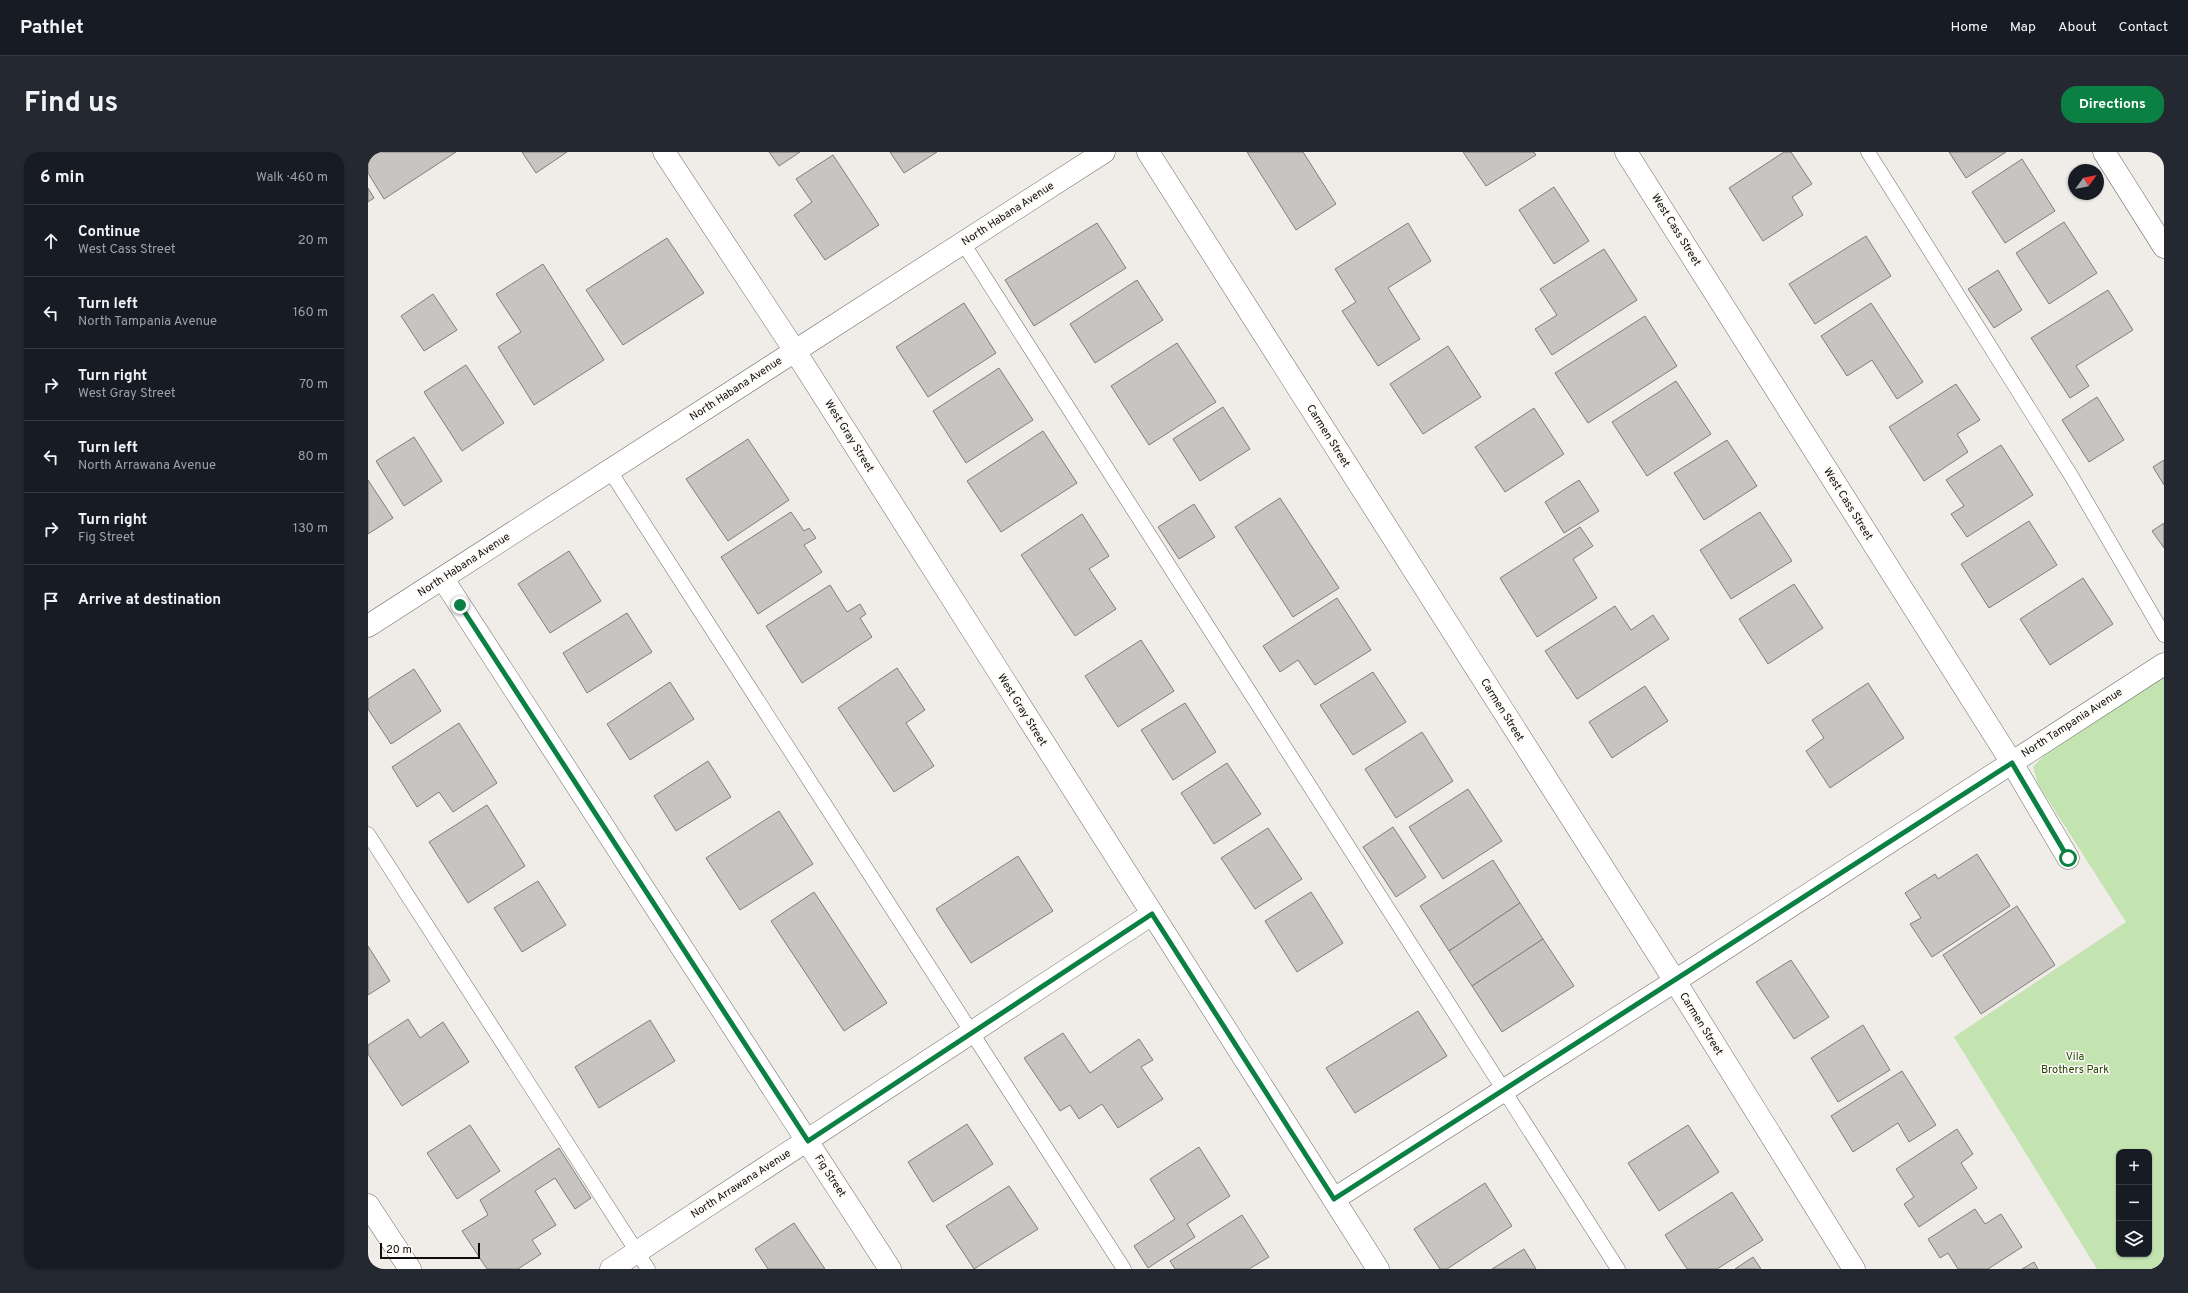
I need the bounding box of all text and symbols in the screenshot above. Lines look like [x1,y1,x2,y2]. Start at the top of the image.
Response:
text: Pathlet [20,16,84,40]
text: Home [1951,19,1988,36]
text: Map [2010,19,2036,36]
text: About [2058,19,2097,36]
text: Contact [2119,19,2168,36]
text: Find us [24,86,118,122]
button: Directions [2061,86,2164,123]
north arrow [2068,164,2104,200]
text: 6 min [40,167,84,189]
text: Walk · 460 m [256,170,328,186]
street label: North Habana Avenue [959,179,1057,249]
street label: West Cass Street [1648,191,1704,269]
text: Continue [78,223,140,242]
icon: ahead [40,230,62,252]
text: 20 m [298,233,328,249]
text: West Cass Street [78,242,176,258]
text: Turn left [78,295,138,314]
icon: left [40,302,62,324]
text: 160 m [293,305,328,321]
text: North Tampania Avenue [78,314,217,330]
street label: North Habana Avenue [687,354,785,424]
text: Turn right [78,367,147,386]
icon: right [40,374,62,396]
text: 70 m [299,377,328,393]
text: West Gray Street [78,386,176,402]
street label: West Gray Street [821,397,877,475]
street label: Carmen Street [1303,402,1353,470]
text: Turn left [78,439,138,458]
icon: left [40,446,62,468]
text: 80 m [298,449,328,465]
text: North Arrawana Avenue [78,458,216,474]
street label: West Cass Street [1820,465,1876,543]
text: Turn right [78,511,147,530]
icon: right [40,518,62,540]
text: 130 m [293,521,328,537]
text: Fig Street [78,530,135,546]
street label: North Habana Avenue [415,530,513,600]
icon: arrive [40,590,62,612]
text: Arrive at destination [78,591,221,610]
route end [451,596,469,614]
street label: West Gray Street [994,671,1050,749]
street label: Carmen Street [1477,676,1527,744]
street label: North Tampania Avenue [2019,685,2125,761]
route start [2059,849,2077,867]
street label: Carmen Street [1676,990,1726,1058]
park label: Vila Brothers Park [2041,1050,2109,1077]
street label: North Arrawana Avenue [688,1146,794,1222]
map controls [2116,1149,2152,1257]
button: + [2116,1149,2152,1185]
street label: Fig Street [811,1152,849,1200]
button: − [2116,1185,2152,1221]
button: layers [2116,1221,2152,1257]
scale bar [380,1241,480,1260]
text: 20 m [386,1243,412,1257]

